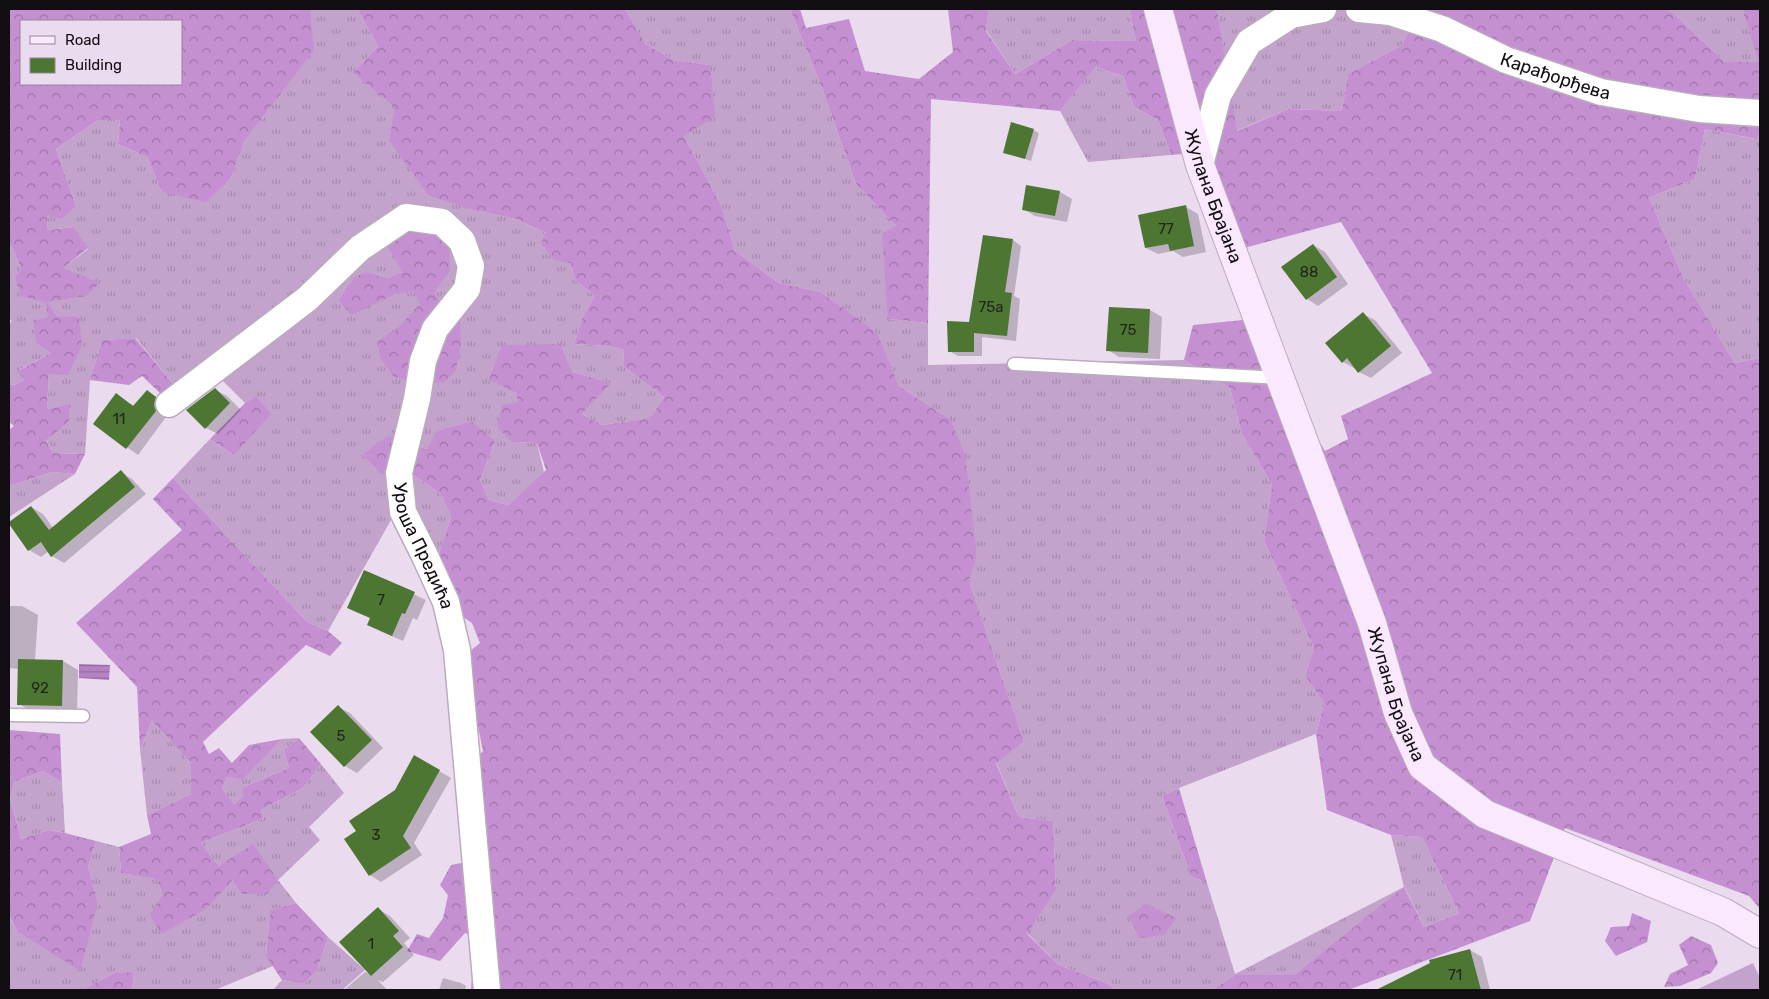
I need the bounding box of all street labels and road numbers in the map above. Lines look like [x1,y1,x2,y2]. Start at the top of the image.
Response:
street label: Карађорђева [1497,48,1612,104]
street label: Жупана Брајана [1180,126,1247,266]
street label: Уроша Предића [389,482,458,611]
street label: Жупана Брајана [1363,624,1430,765]

